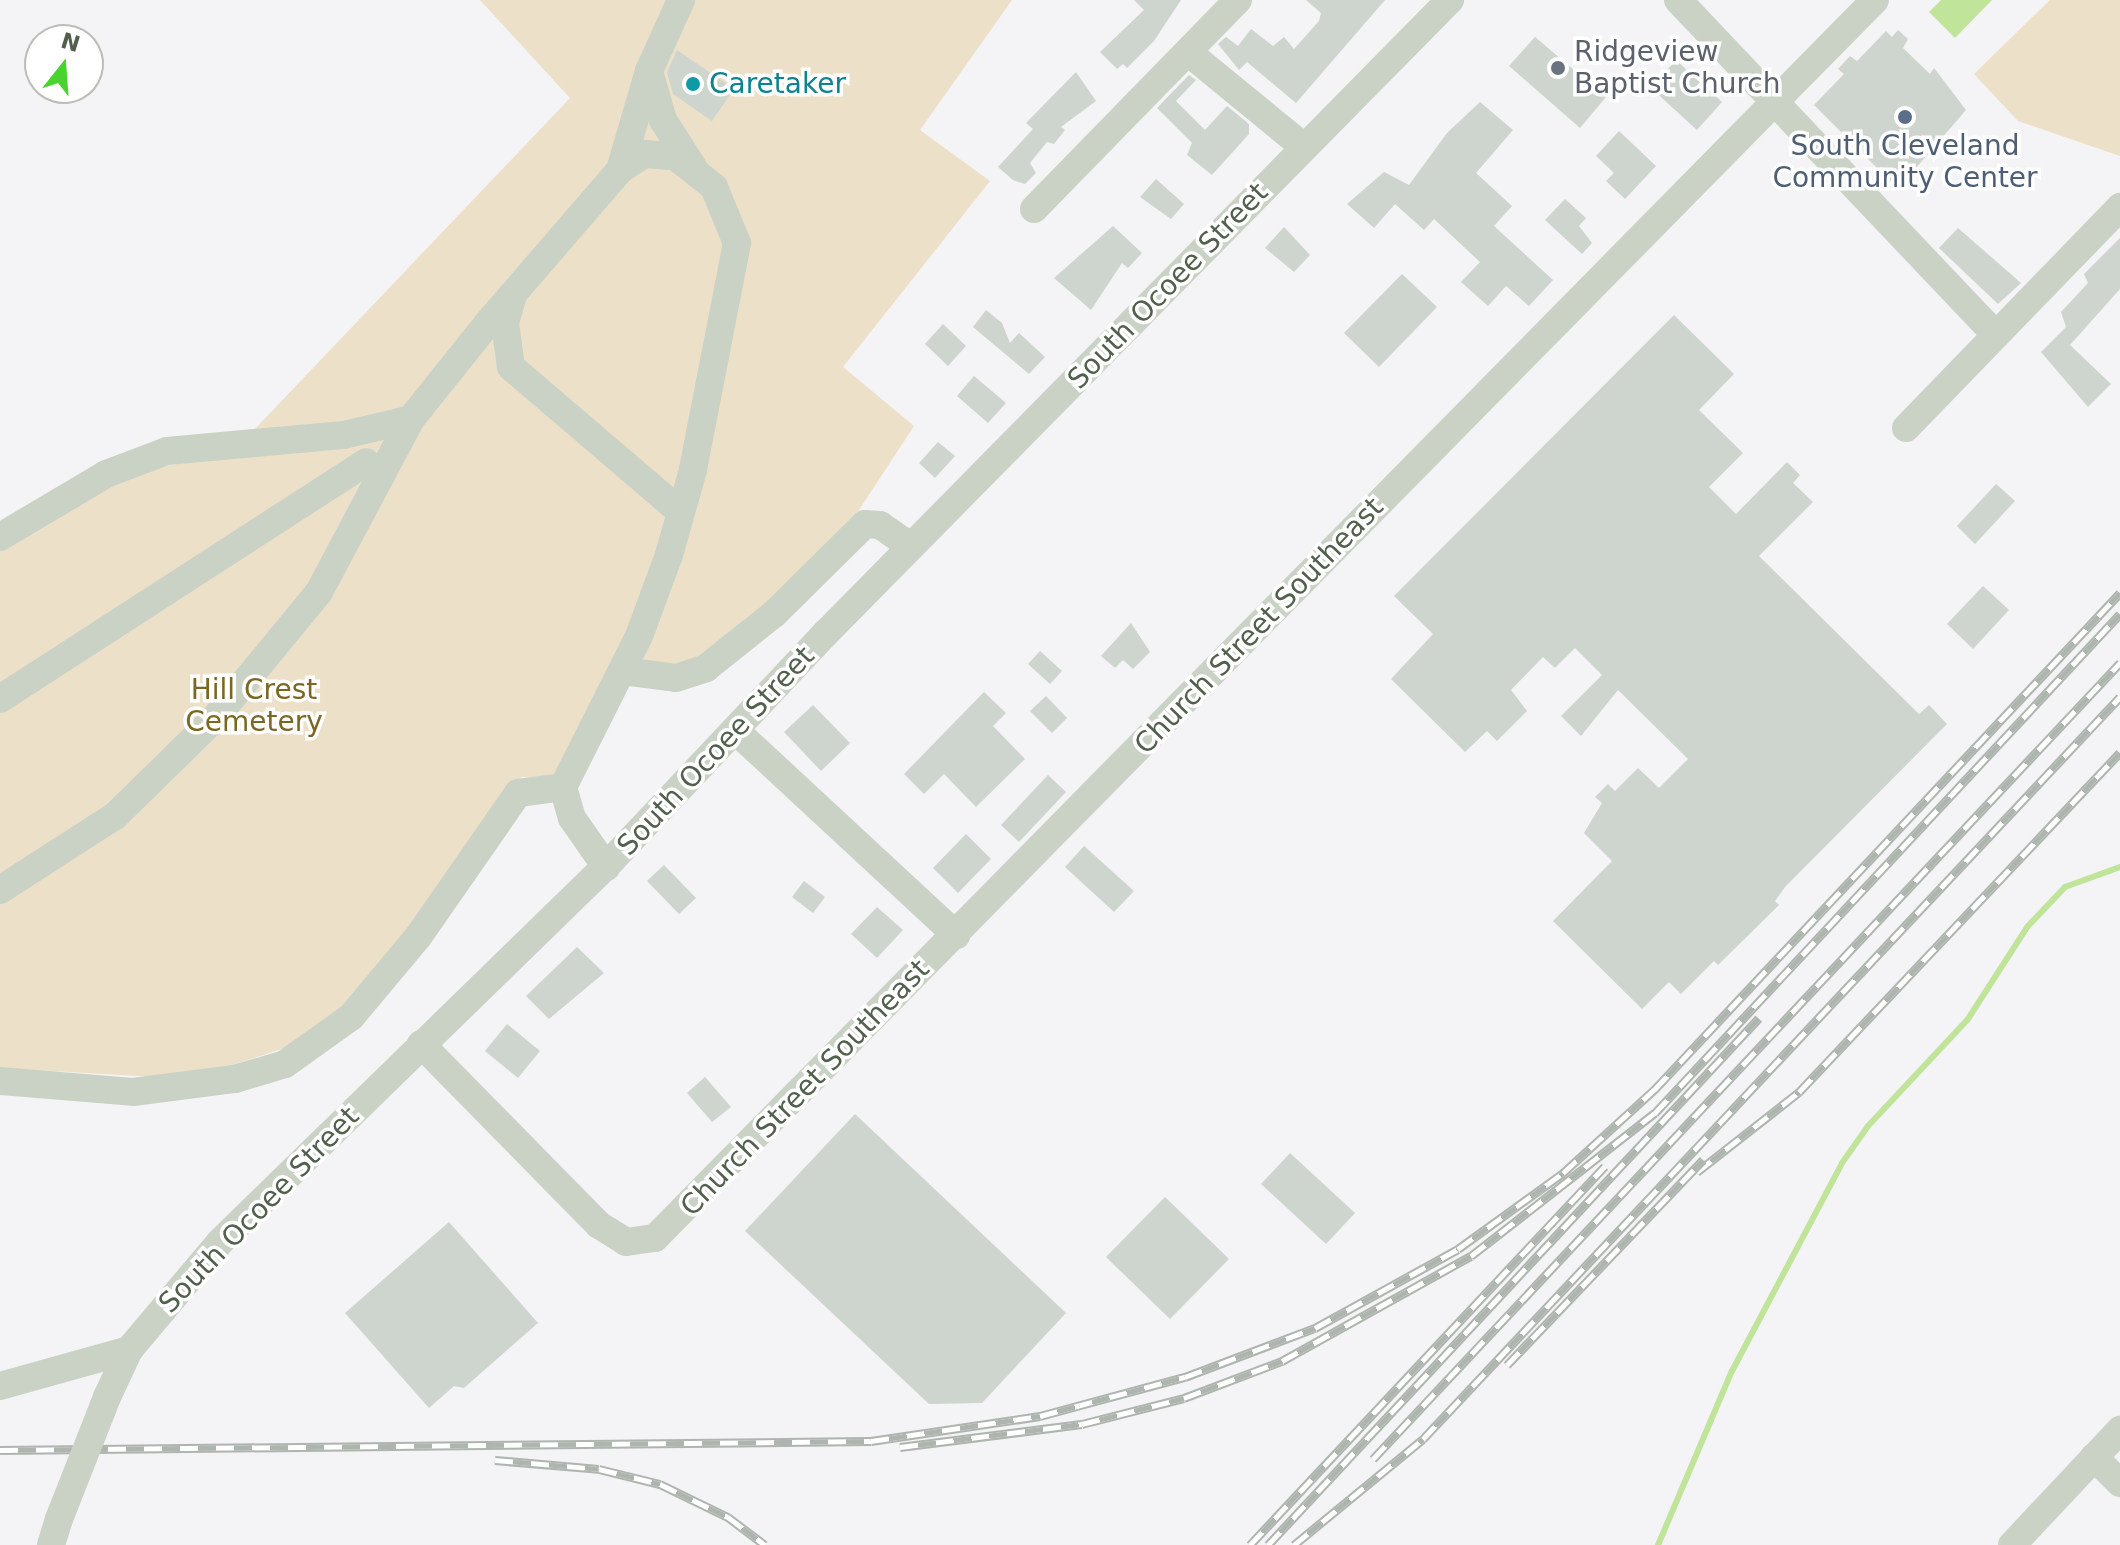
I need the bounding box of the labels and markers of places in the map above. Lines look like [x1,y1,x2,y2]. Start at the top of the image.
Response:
place label: Ridgeview Baptist Church [1574,35,1780,101]
marker: Ridgeview Baptist Church [1549,59,1567,77]
place label: Caretaker [709,67,846,101]
marker: Caretaker [684,75,702,93]
marker: South Cleveland Community Center [1896,108,1914,126]
place label: South Cleveland Community Center [1772,129,2038,195]

